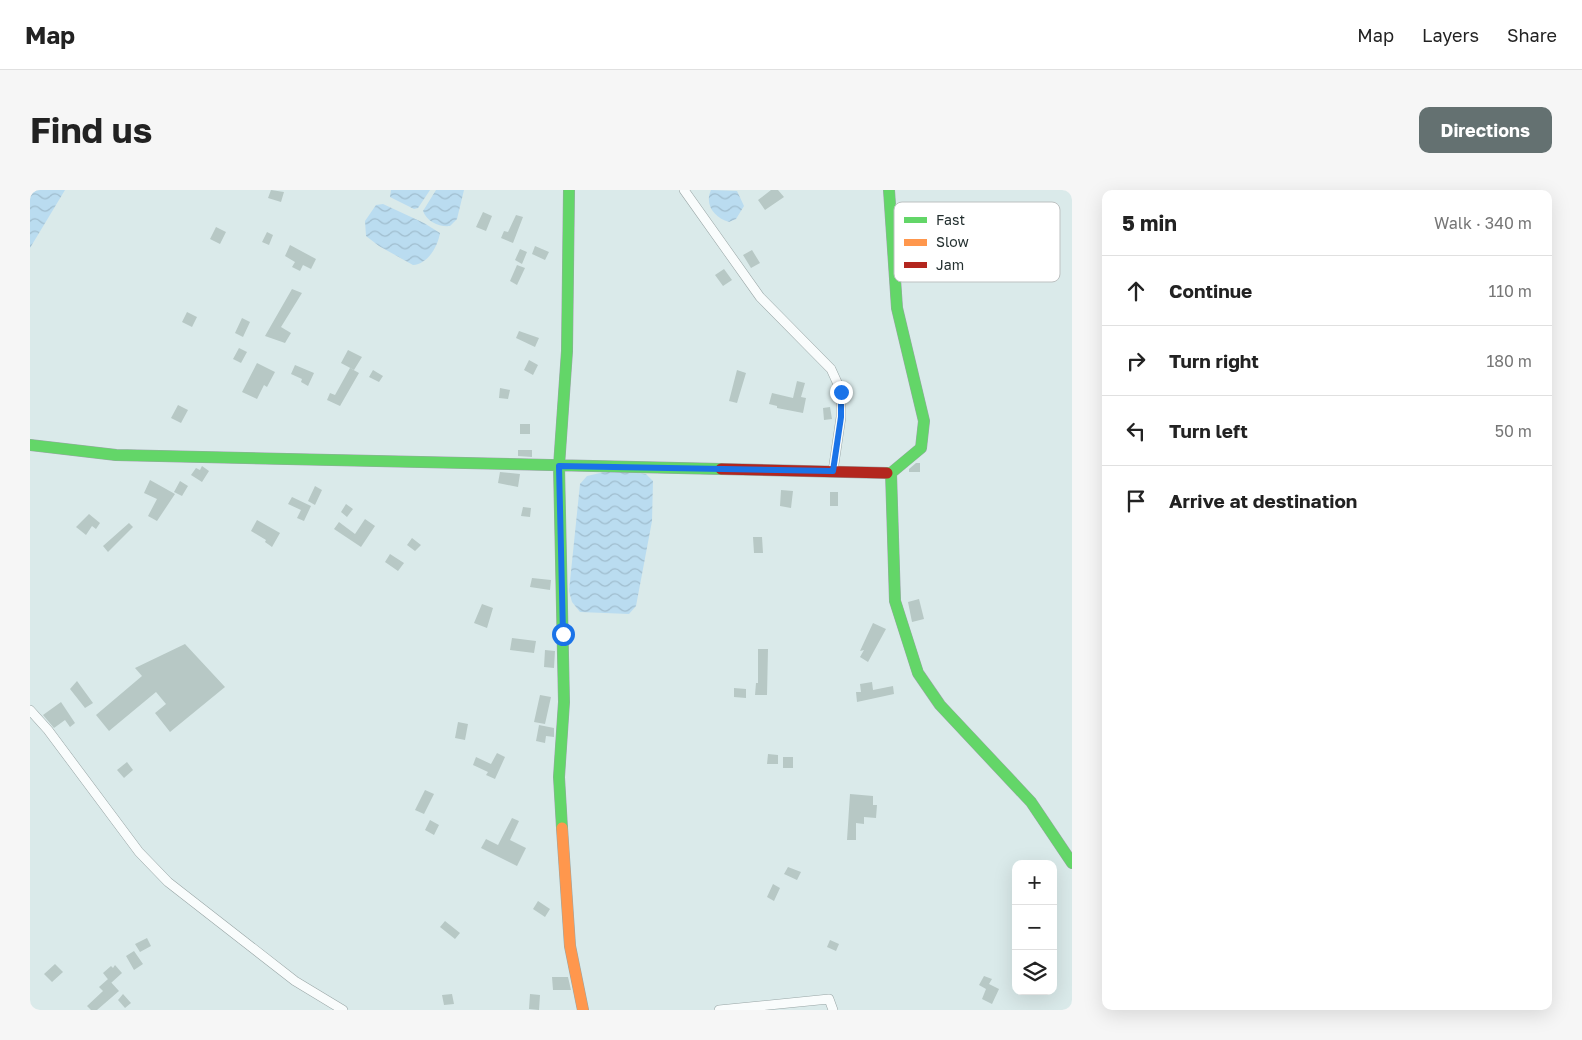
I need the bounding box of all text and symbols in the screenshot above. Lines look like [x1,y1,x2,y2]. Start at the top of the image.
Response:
text: Map [25,20,75,49]
text: Map [1357,24,1394,46]
text: Layers [1422,24,1479,46]
text: Share [1507,24,1557,46]
button: Directions [1419,107,1552,153]
text: Find us [30,109,152,151]
legend [894,202,1060,282]
text: 5 min [1122,210,1177,236]
text: Fast [936,211,965,228]
text: Walk · 340 m [1434,213,1532,233]
text: Slow [936,233,969,250]
text: Jam [936,256,964,273]
icon: ahead [1122,277,1150,305]
text: Continue [1169,279,1252,302]
text: 110 m [1488,281,1532,301]
icon: right [1122,347,1150,375]
text: Turn right [1169,349,1259,372]
text: 180 m [1486,351,1532,371]
route end [830,381,853,404]
icon: left [1122,417,1150,445]
text: Turn left [1169,419,1248,442]
text: 50 m [1495,421,1532,441]
icon: arrive [1122,487,1150,515]
text: Arrive at destination [1169,489,1357,512]
route start [552,623,575,646]
map controls [1012,860,1057,995]
button: + [1012,860,1057,905]
button: − [1012,905,1057,950]
button: layers [1012,950,1057,995]

